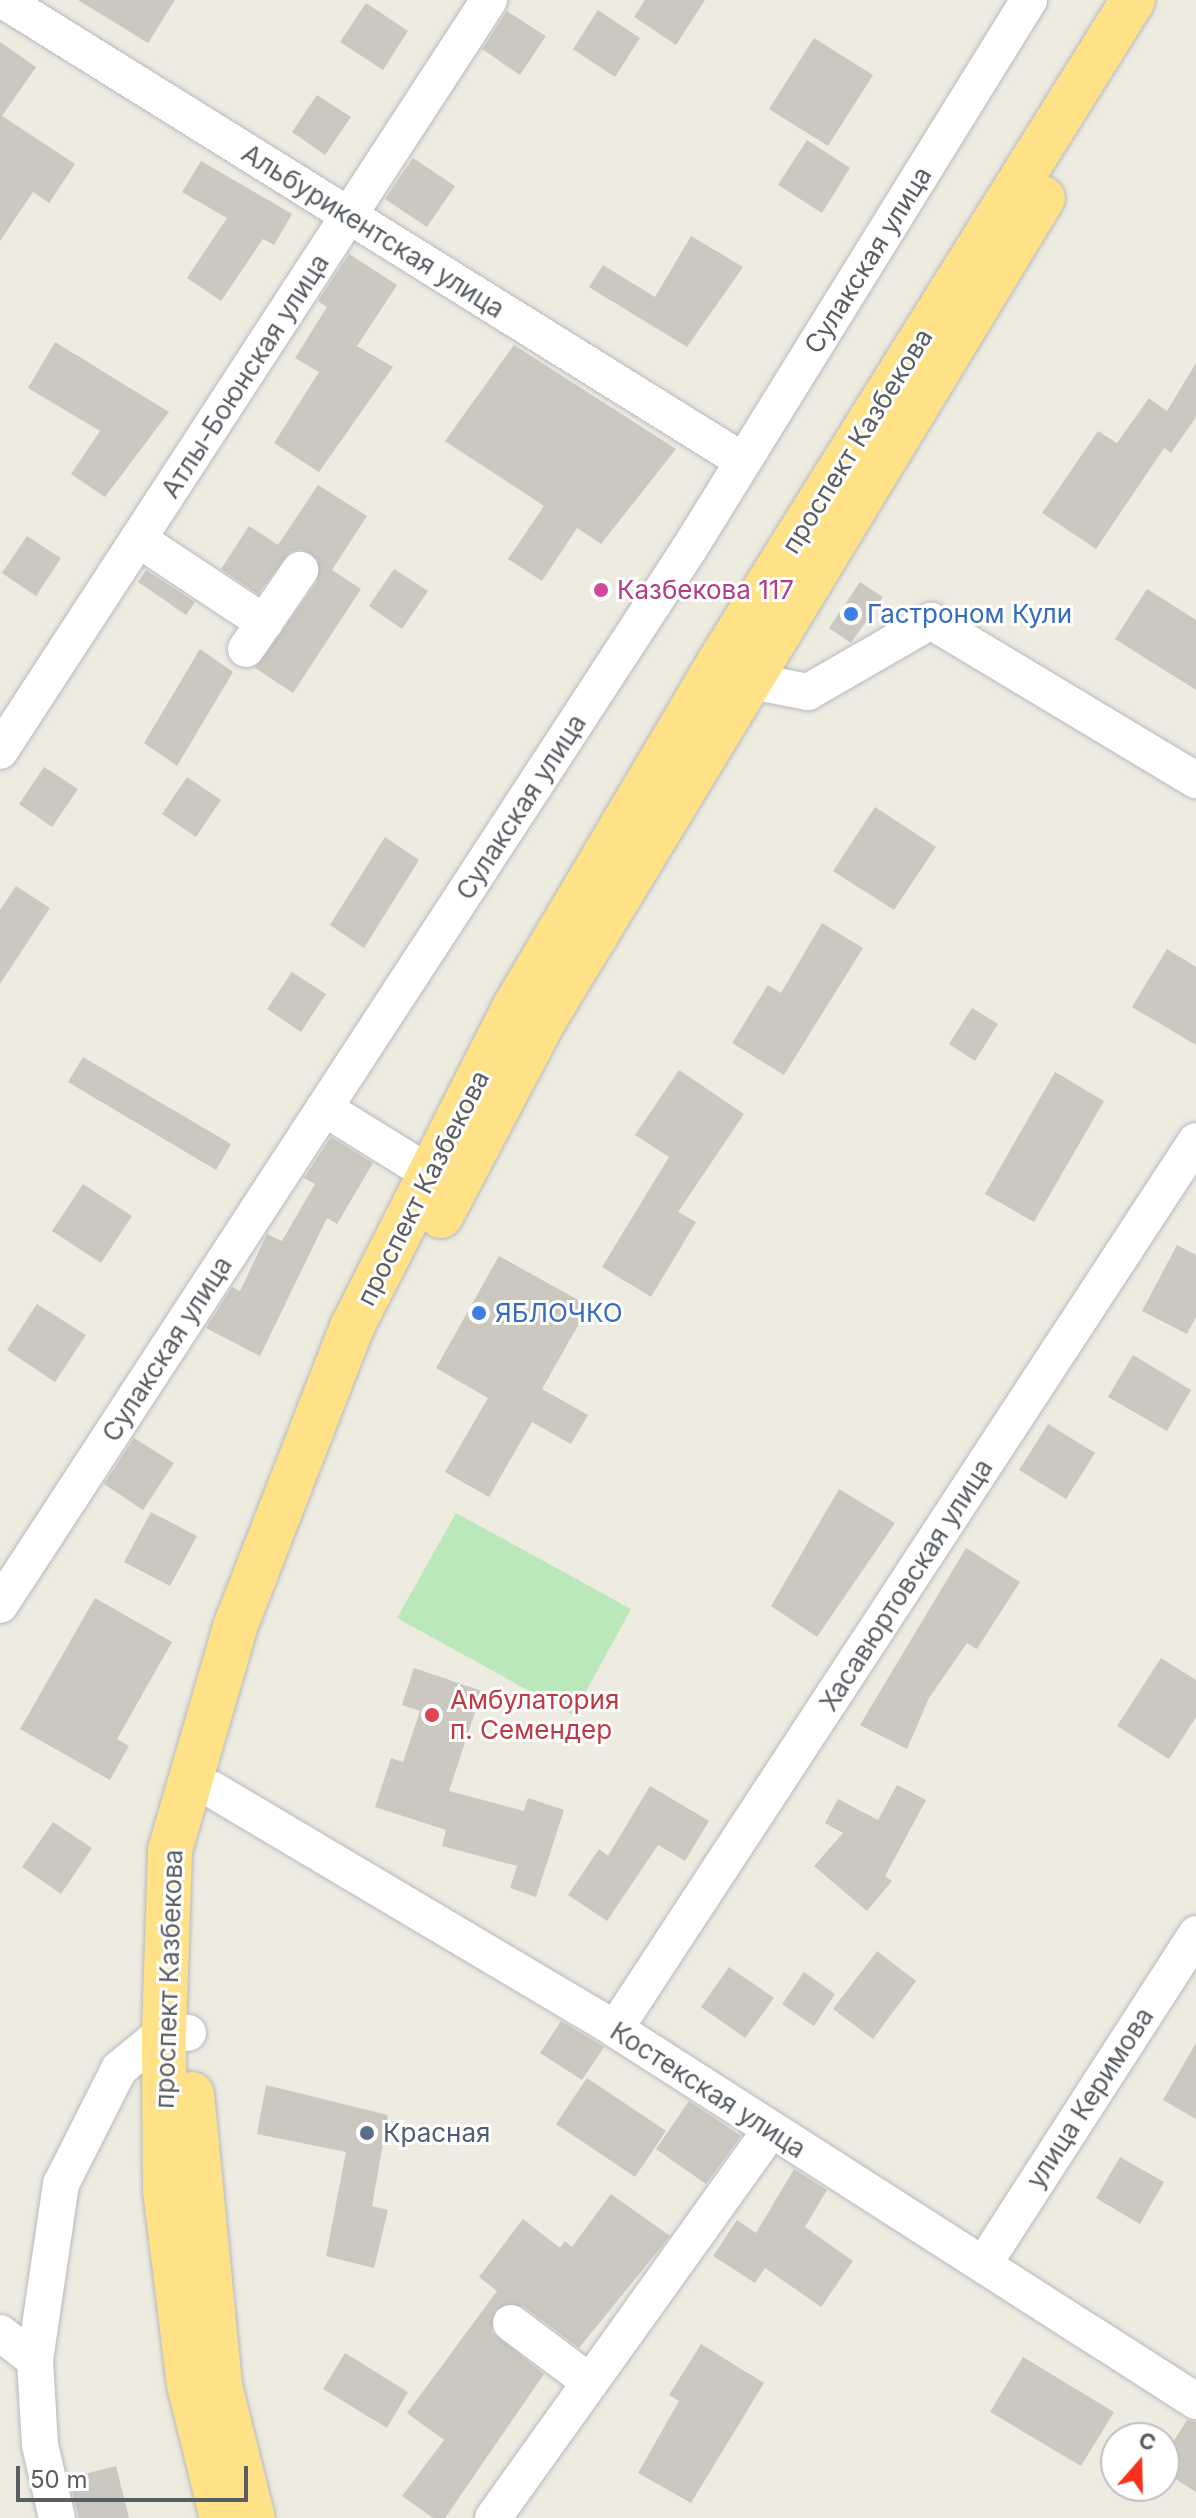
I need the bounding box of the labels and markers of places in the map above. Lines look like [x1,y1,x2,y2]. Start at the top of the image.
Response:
place label: Казбекова 117 [617,574,794,606]
marker: Казбекова 117 [592,581,610,599]
place label: Гастроном Кули [867,598,1072,630]
marker: Гастроном Кули [842,605,860,623]
place label: ЯБЛОЧКО [495,1297,623,1329]
marker: ЯБЛОЧКО [470,1304,488,1322]
place label: Амбулатория п. Семендер [450,1684,619,1746]
marker: Амбулатория п. Семендер [421,1704,443,1726]
place label: Красная [383,2117,490,2149]
marker: Красная [358,2124,376,2142]

